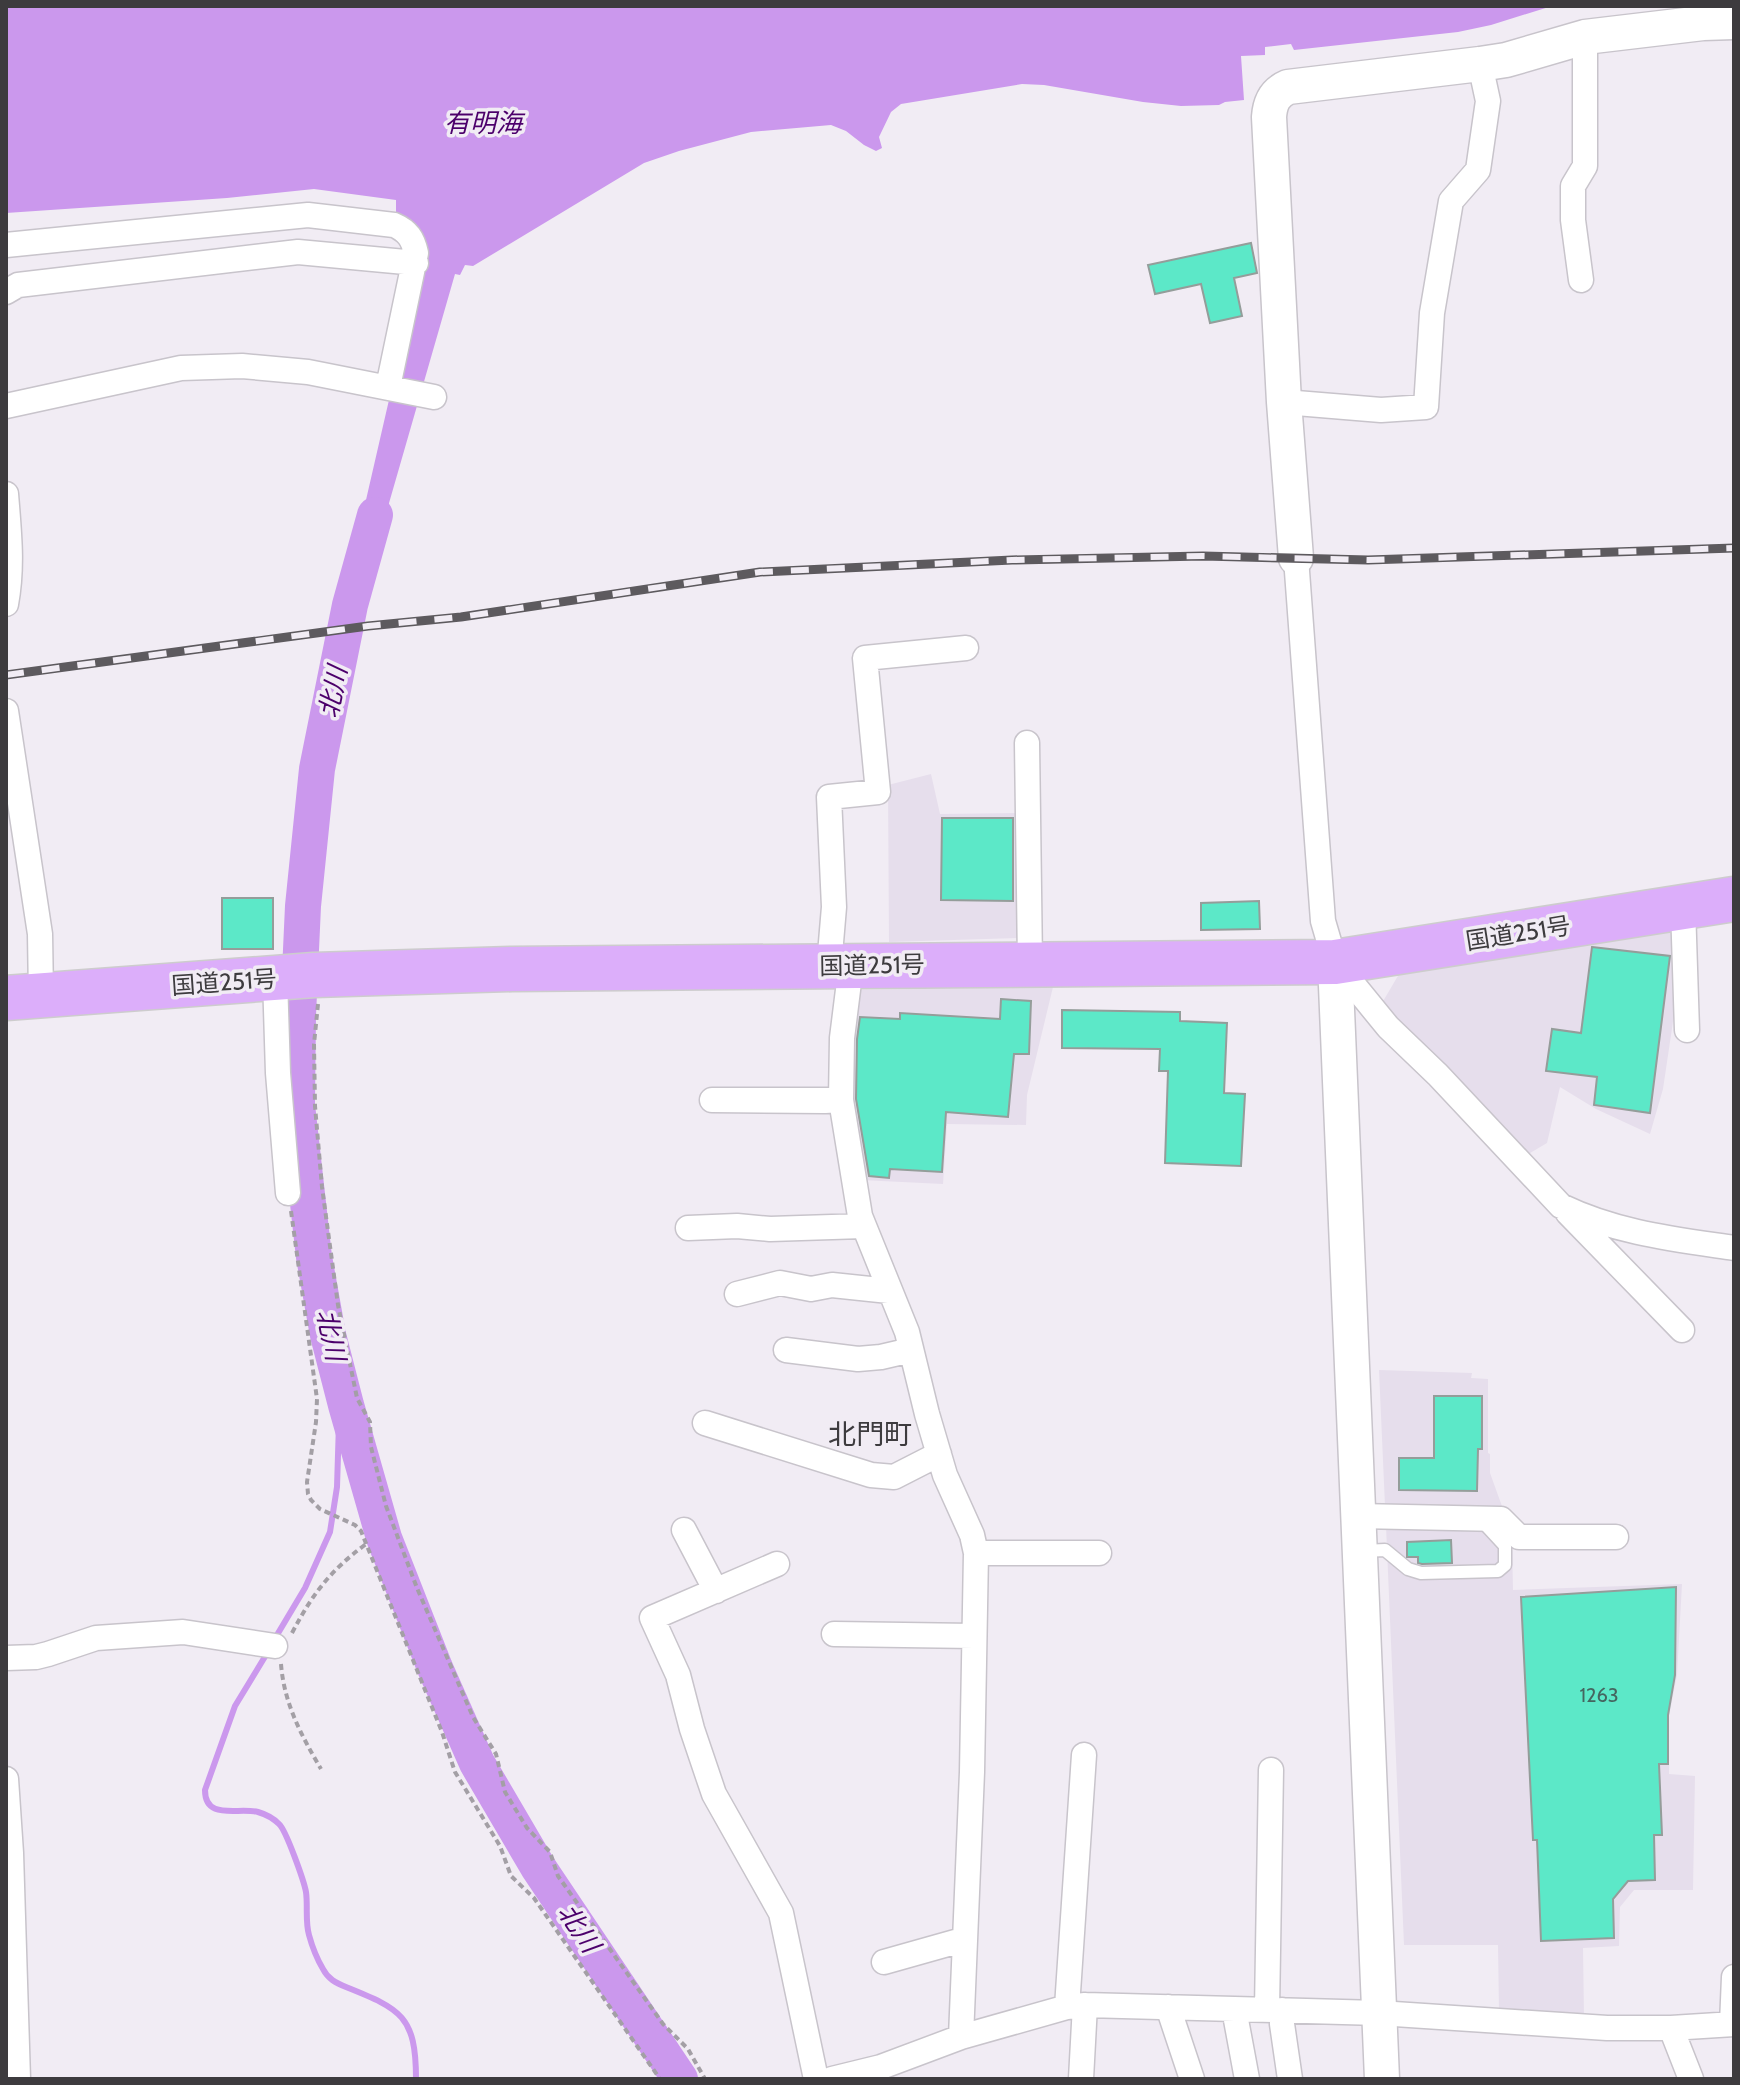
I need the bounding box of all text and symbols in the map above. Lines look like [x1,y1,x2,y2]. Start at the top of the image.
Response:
water label: 有明海 [444,107,526,139]
water label: 北川 [312,660,354,721]
street label: 国道251号 [1464,910,1572,956]
street label: 国道251号 [819,950,925,980]
street label: 国道251号 [170,964,278,1000]
water label: 北川 [310,1306,353,1367]
district label: 北門町 [828,1417,912,1451]
house number: 1263 [1579,1683,1619,1707]
water label: 北川 [551,1897,608,1961]

